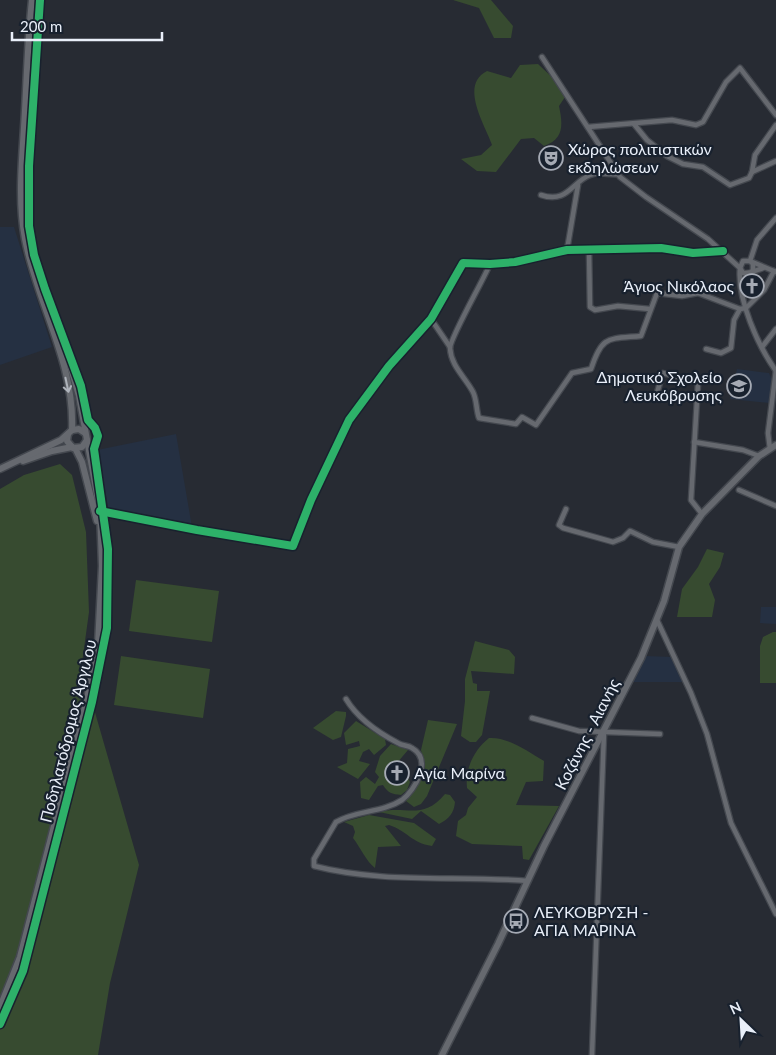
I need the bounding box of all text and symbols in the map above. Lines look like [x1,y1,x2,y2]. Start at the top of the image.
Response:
scale bar [12,10,162,42]
text: 200 m [20,17,62,35]
place label: Χώρος πολιτιστικών εκδηλώσεων [568,139,712,176]
theatre icon: Χώρος πολιτιστικών εκδηλώσεων [538,145,564,171]
church icon: Άγιος Νικόλαος [739,273,765,299]
place label: Άγιος Νικόλαος [623,276,735,295]
place label: Δημοτικό Σχολείο Λευκόβρυσης [597,367,723,404]
school or university icon: Δημοτικό Σχολείο Λευκόβρυσης [726,373,752,399]
one-way arrow [63,376,72,392]
street label: Ποδηλατόδρομος Άργιλου [36,637,100,825]
street label: Κοζάνης - Αιανής [550,675,623,793]
church icon: Αγία Μαρίνα [384,760,410,786]
place label: Αγία Μαρίνα [414,763,506,782]
place label: ΛΕΥΚΟΒΡΥΣΗ - ΑΓΙΑ ΜΑΡΙΝΑ [534,902,648,939]
bus stop icon: ΛΕΥΚΟΒΡΥΣΗ - ΑΓΙΑ ΜΑΡΙΝΑ [503,908,529,934]
north arrow [716,995,766,1045]
text: N [727,998,744,1018]

